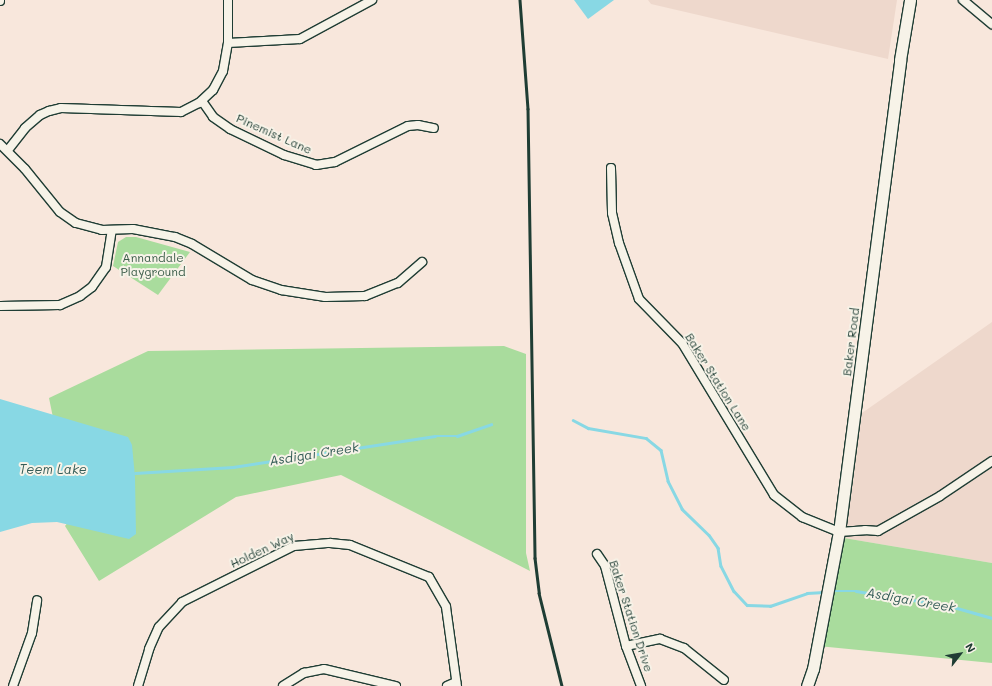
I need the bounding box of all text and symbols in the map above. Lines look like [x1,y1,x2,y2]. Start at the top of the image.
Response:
street label: Pinemist Lane [234,111,314,157]
park label: Annandale Playground [120,251,186,279]
street label: Baker Road [840,307,862,377]
street label: Baker Station Lane [682,330,754,434]
water label: Asdigai Creek [268,439,360,469]
water label: Teem Lake [19,461,87,477]
street label: Holden Way [228,529,296,571]
street label: Baker Station Drive [606,558,656,674]
water label: Asdigai Creek [865,584,957,616]
north arrow [940,634,980,674]
text: N [962,640,979,655]

